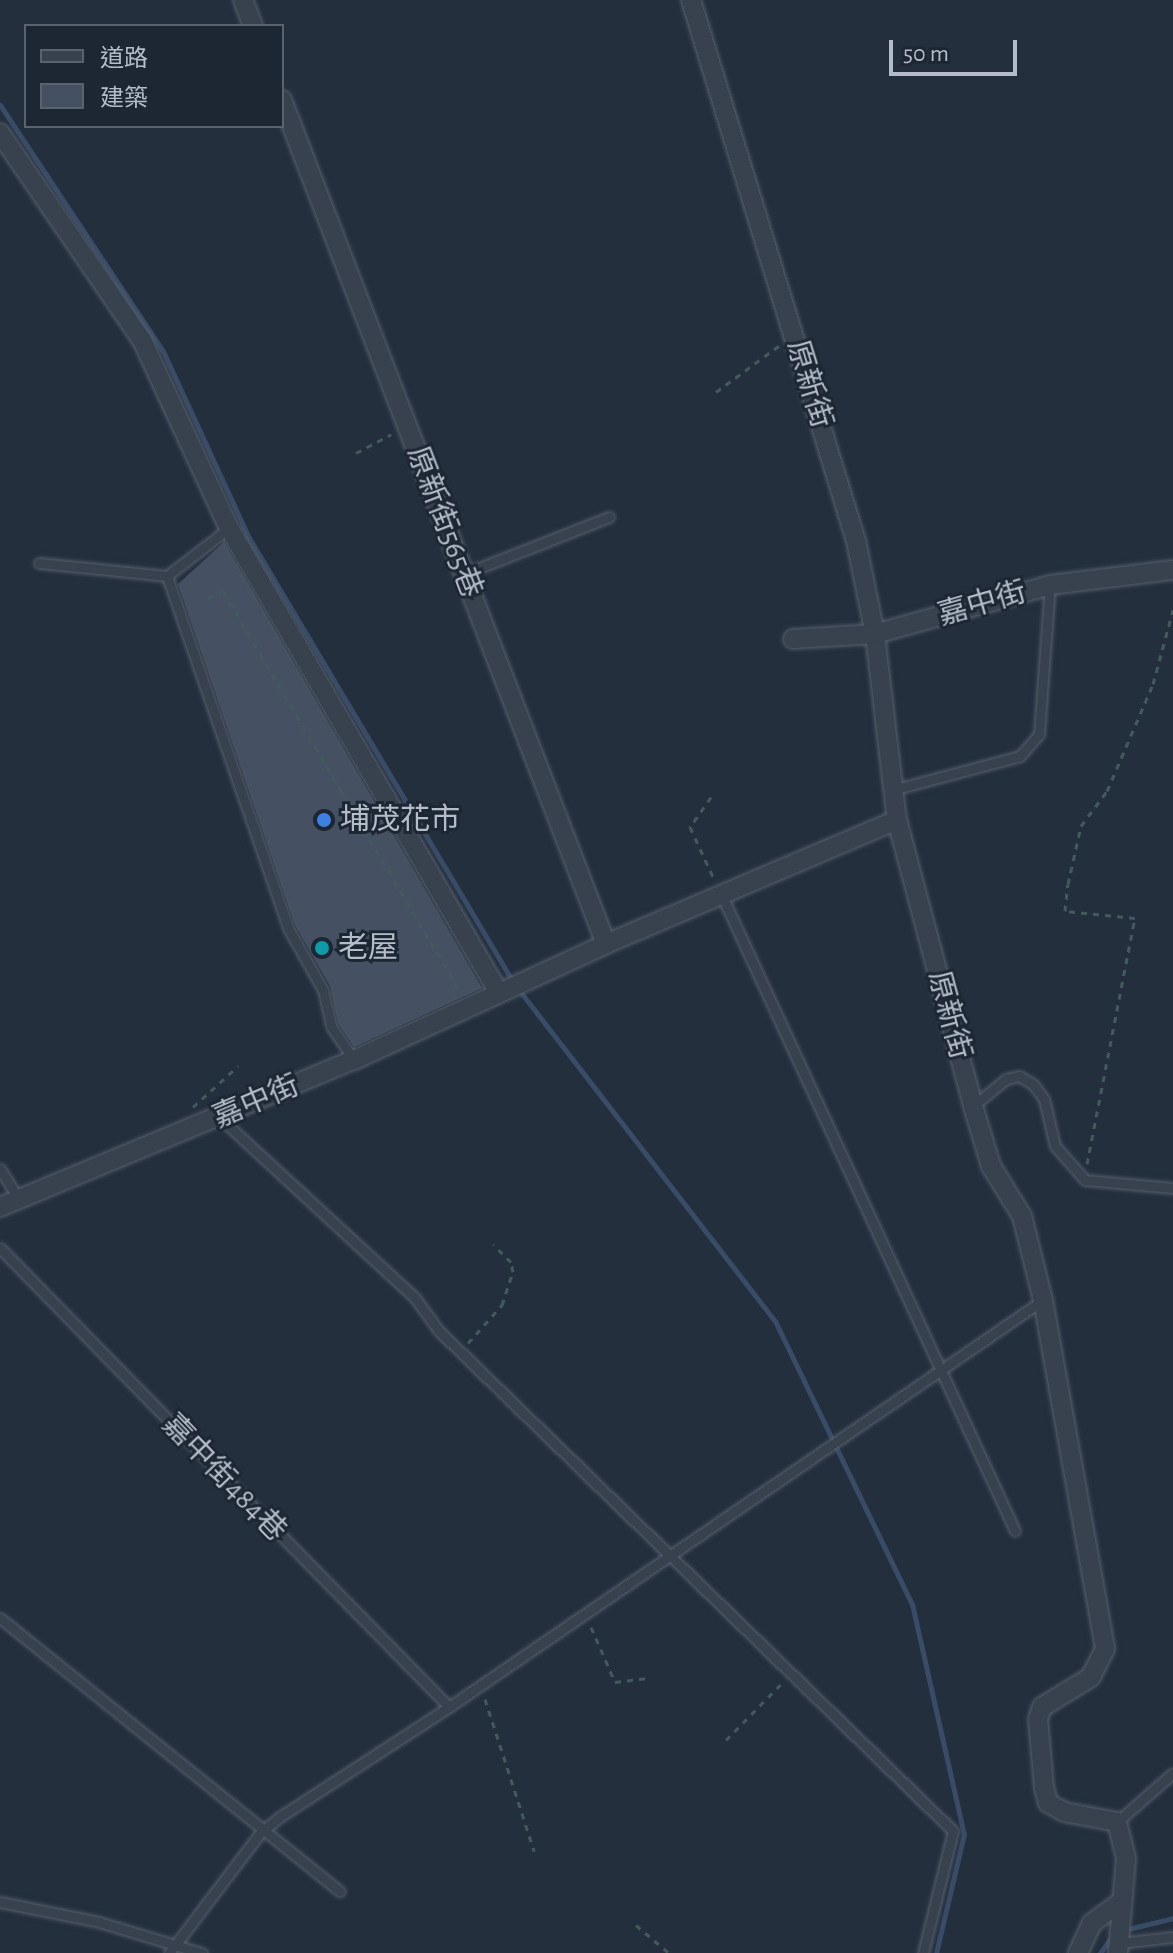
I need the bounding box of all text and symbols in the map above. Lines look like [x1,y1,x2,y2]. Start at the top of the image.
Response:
legend [24,24,284,128]
scale bar [893,24,1021,74]
text: 50 m [903,42,949,66]
text: 道路 [100,47,148,71]
text: 建築 [100,87,148,111]
street label: 原新街 [779,336,839,432]
street label: 原新街565巷 [399,441,489,603]
street label: 嘉中街 [934,574,1030,634]
place label: 埔茂花市 [340,802,460,838]
marker: 埔茂花市 [315,811,333,829]
place label: 老屋 [338,930,398,966]
marker: 老屋 [313,939,331,957]
street label: 原新街 [920,967,978,1063]
street label: 嘉中街 [208,1068,304,1136]
street label: 嘉中街484巷 [154,1407,294,1549]

